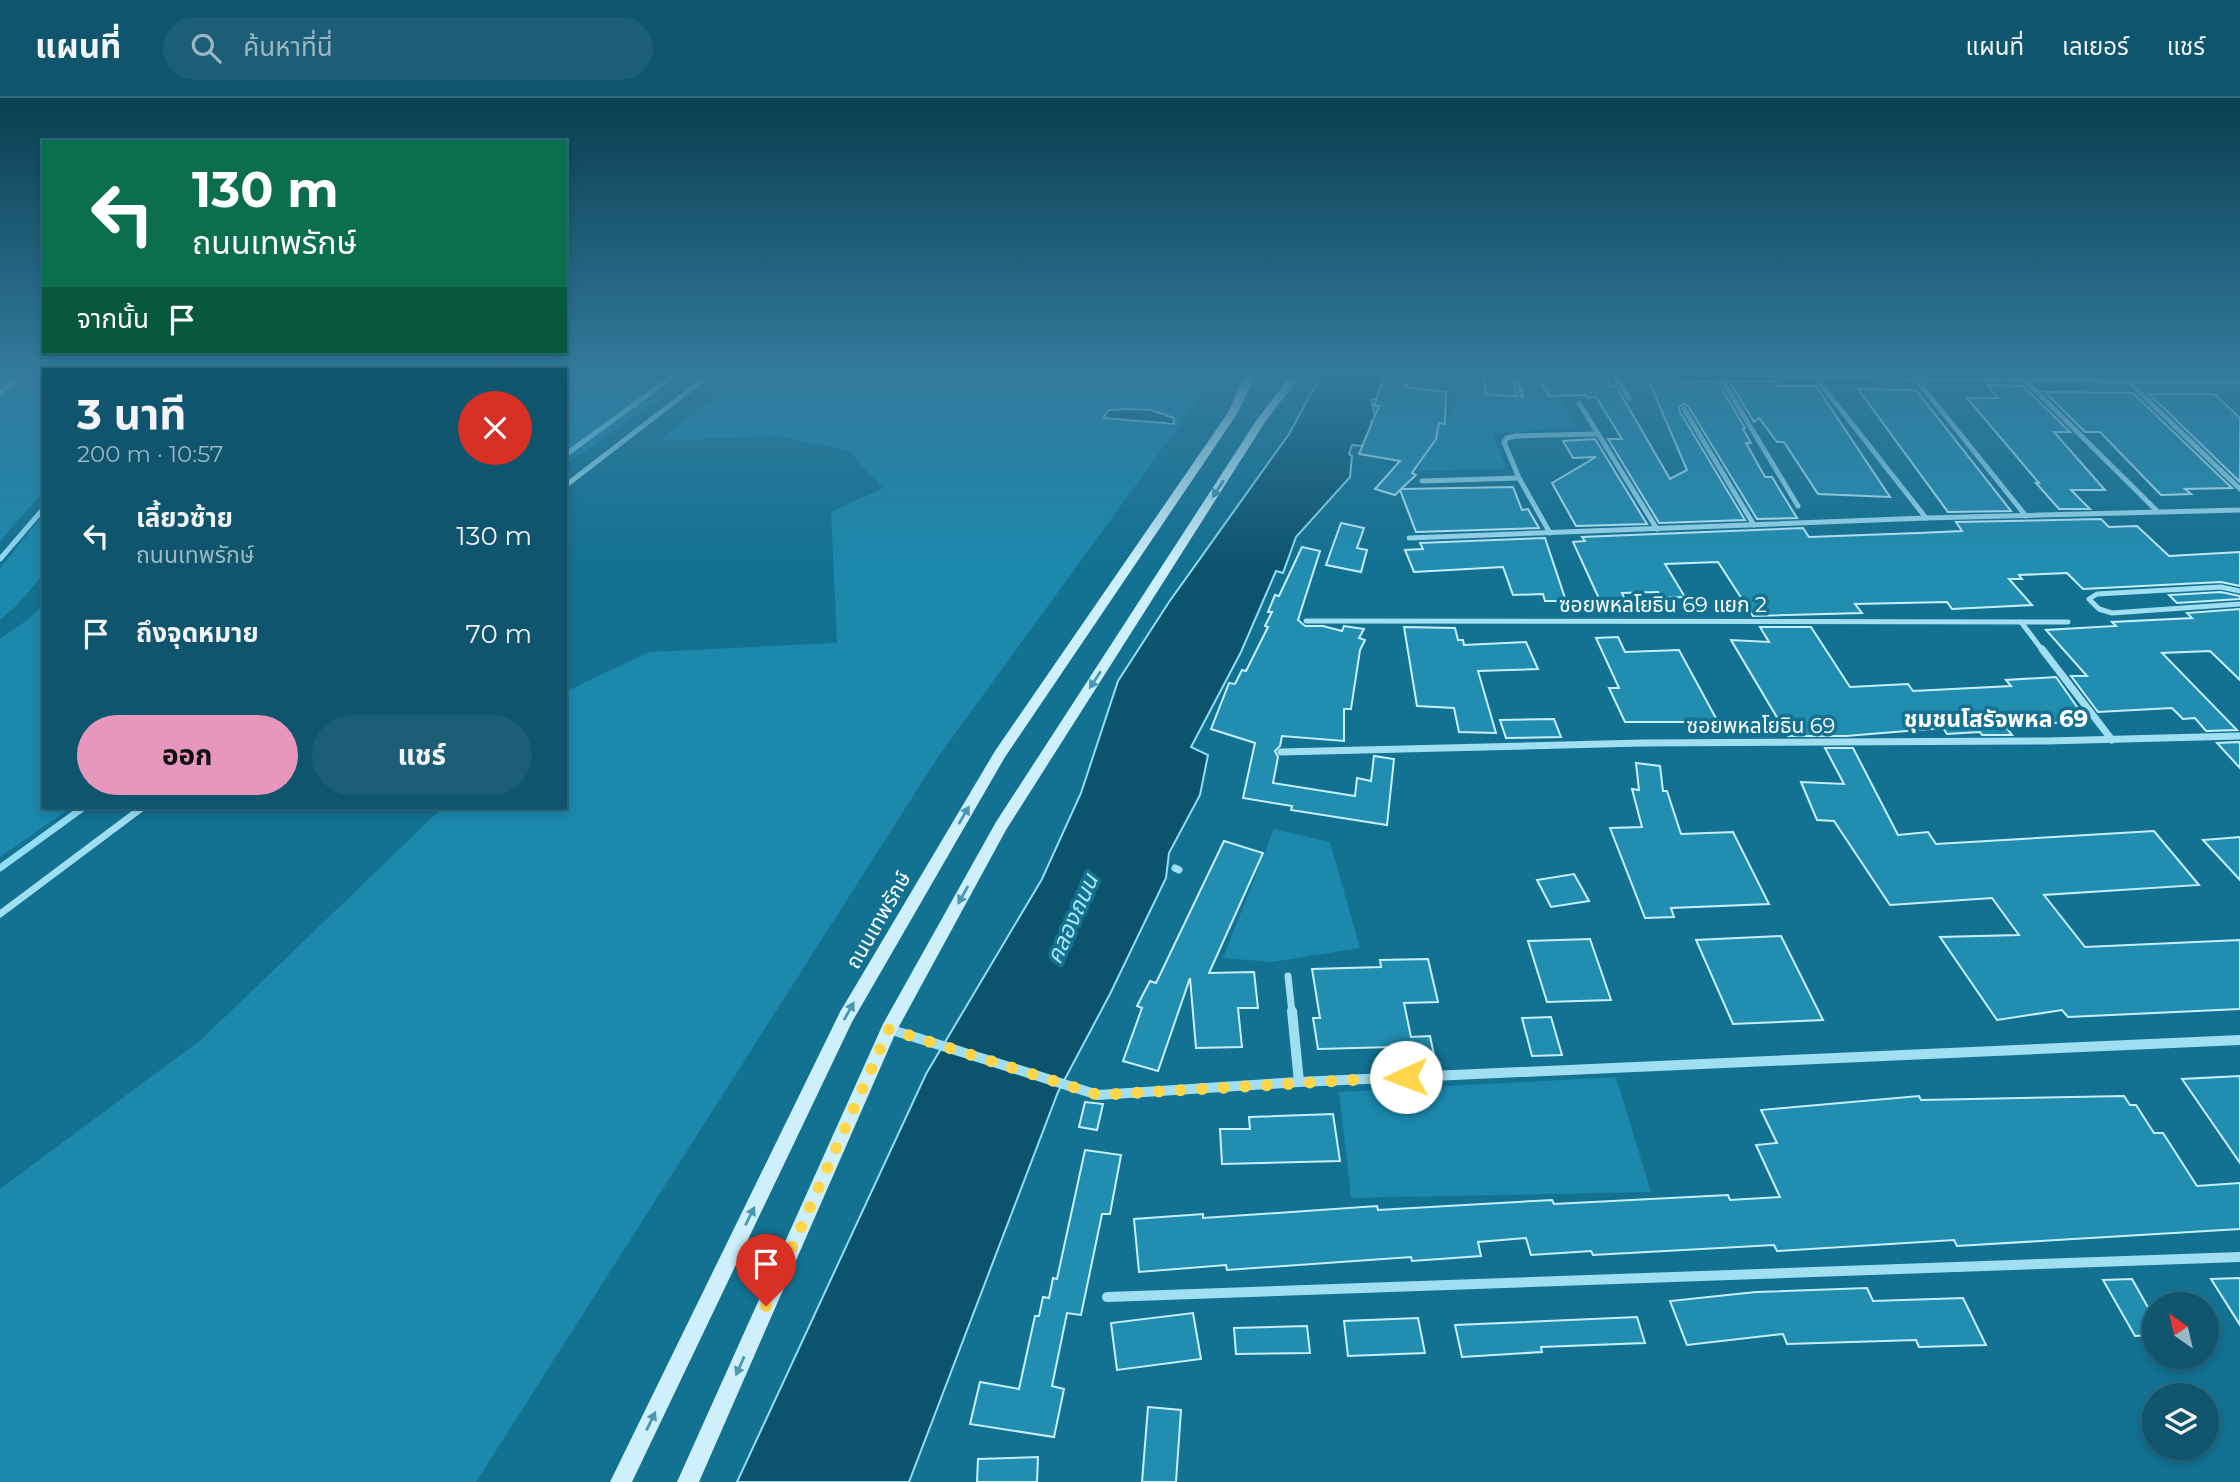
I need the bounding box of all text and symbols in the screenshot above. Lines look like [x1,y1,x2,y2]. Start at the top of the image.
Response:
search box [163,17,653,80]
text: แผนที่ [35,26,121,66]
icon: search [187,29,225,67]
text: ค้นหาที่นี่ [243,31,333,63]
text: แผนที่ [1966,32,2024,61]
text: เลเยอร์ [2062,32,2129,61]
text: แชร์ [2167,32,2205,61]
text: 130 m [192,160,339,219]
icon: left [77,168,168,259]
text: ถนนเทพรักษ์ [192,223,357,262]
icon: arrive [163,301,201,339]
text: จากนั้น [77,303,149,335]
text: 3 นาที [77,388,186,440]
button: close [458,391,532,465]
text: 200 m · 10:57 [77,440,223,468]
one-way arrow [1211,479,1224,498]
text: เลี้ยวซ้าย [136,502,233,534]
icon: left [77,517,115,555]
text: 130 m [456,520,532,552]
text: ถนนเทพรักษ์ [136,541,255,569]
street label: ซอยพหลโยธิน 69 แยก 2 [1559,592,1767,617]
icon: arrive [77,615,115,653]
text: ถึงจุดหมาย [136,617,259,649]
text: 70 m [466,618,532,650]
one-way arrow [1088,670,1101,690]
district label: ชุมชนโสรัจพหล 69 [1904,705,2088,733]
street label: ซอยพหลโยธิน 69 [1687,713,1835,738]
button: ออก [77,715,298,795]
button: แชร์ [312,715,532,795]
one-way arrow [958,805,971,824]
street label: ถนนเทพรักษ์ [840,867,916,973]
water label: คลองถนน [1040,868,1105,968]
one-way arrow [957,885,969,905]
one-way arrow [843,1001,855,1021]
position arrow [1369,1040,1443,1114]
one-way arrow [744,1206,755,1226]
pin [736,1234,796,1306]
icon: arrive [747,1245,785,1283]
north arrow [2142,1292,2219,1368]
map controls [2142,1292,2219,1460]
one-way arrow [734,1355,745,1376]
button: layers [2142,1383,2219,1460]
one-way arrow [645,1410,656,1431]

